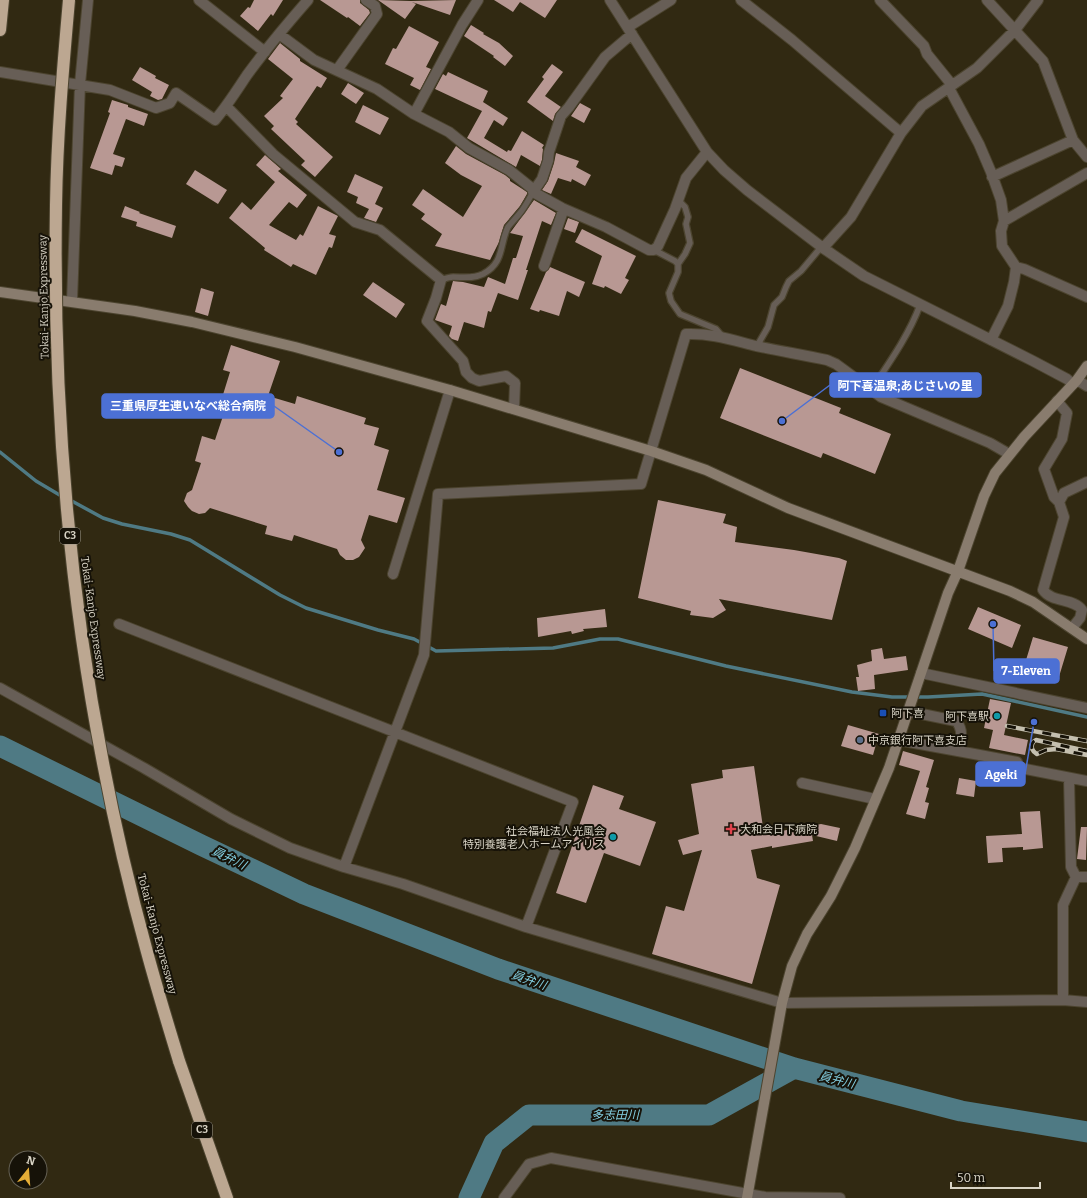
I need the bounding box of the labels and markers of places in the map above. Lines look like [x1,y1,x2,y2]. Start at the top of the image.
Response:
callout: 阿下喜温泉;あじさいの里 [830,373,981,397]
callout: 三重県厚生連いなべ総合病院 [102,394,274,418]
callout: 7-Eleven [994,659,1059,683]
place label: 阿下喜 [891,707,924,720]
marker: 阿下喜 [878,708,888,718]
place label: 阿下喜駅 [945,710,989,723]
marker: 阿下喜駅 [992,711,1002,721]
place label: 中京銀行阿下喜支店 [868,734,967,747]
marker: 中京銀行阿下喜支店 [855,735,865,745]
callout: Ageki [976,762,1025,786]
marker: 大和会日下病院 [725,823,737,835]
place label: 大和会日下病院 [740,823,817,836]
place label: 社会福祉法人光風会 特別養護老人ホームアイリス [463,825,605,851]
marker: 社会福祉法人光風会 特別養護老人ホームアイリス [608,832,618,842]

